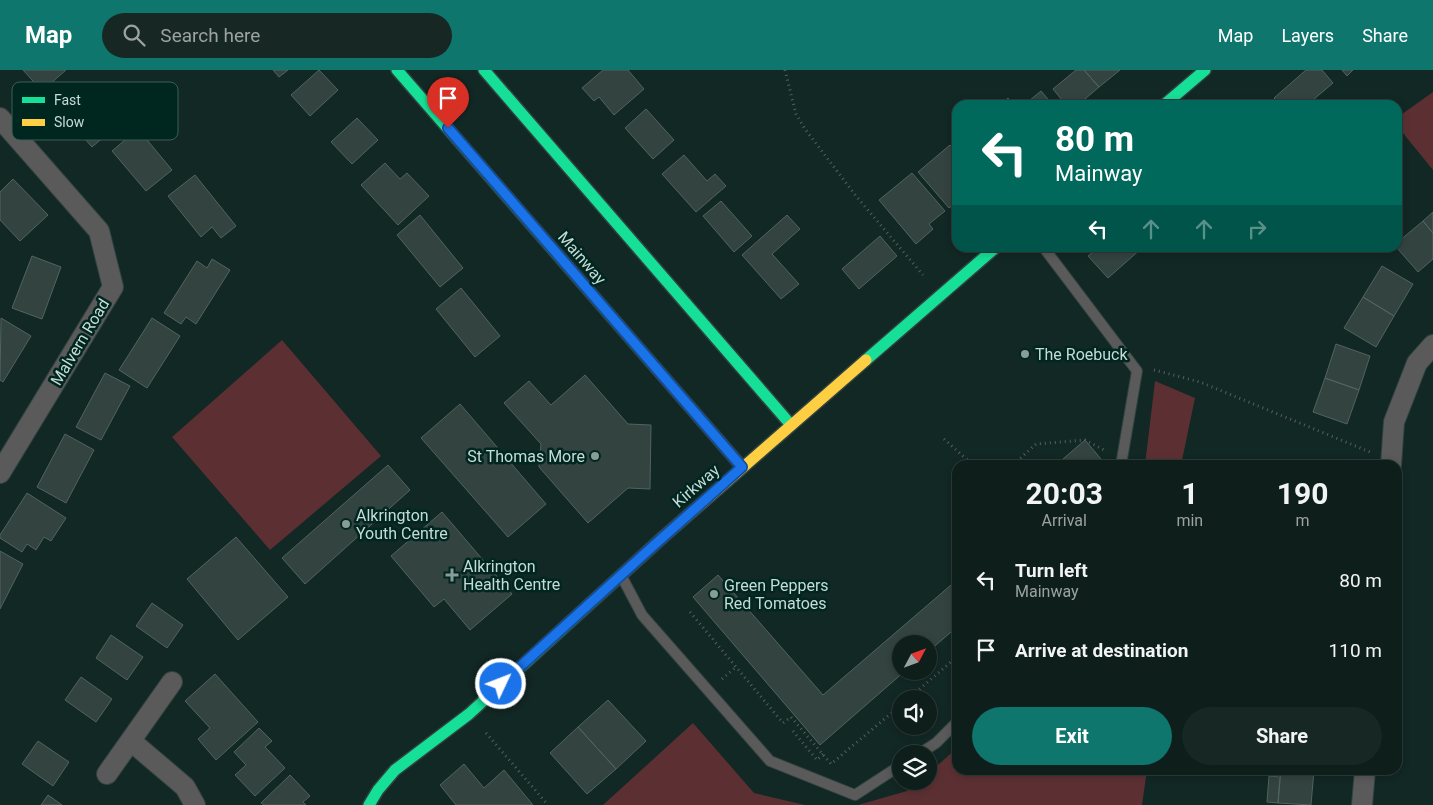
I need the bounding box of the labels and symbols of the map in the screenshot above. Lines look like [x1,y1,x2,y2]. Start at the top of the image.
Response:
pin [427,77,469,128]
legend [12,82,178,140]
text: Fast [54,92,81,108]
text: Slow [54,114,85,130]
street label: Mainway [554,228,610,289]
street label: Malvern Road [47,295,113,389]
place label: The Roebuck [1035,345,1128,364]
marker: The Roebuck [1019,348,1031,360]
place label: St Thomas More [467,447,585,466]
marker: St Thomas More [589,450,601,462]
street label: Kirkway [669,460,724,511]
place label: Alkrington Youth Centre [356,506,448,543]
marker: Alkrington Youth Centre [340,518,352,530]
place label: Alkrington Health Centre [463,557,560,594]
marker: Alkrington Health Centre [445,568,459,582]
place label: Green Peppers Red Tomatoes [724,576,829,613]
marker: Green Peppers Red Tomatoes [708,588,720,600]
north arrow [892,635,938,680]
position arrow [474,657,526,709]

